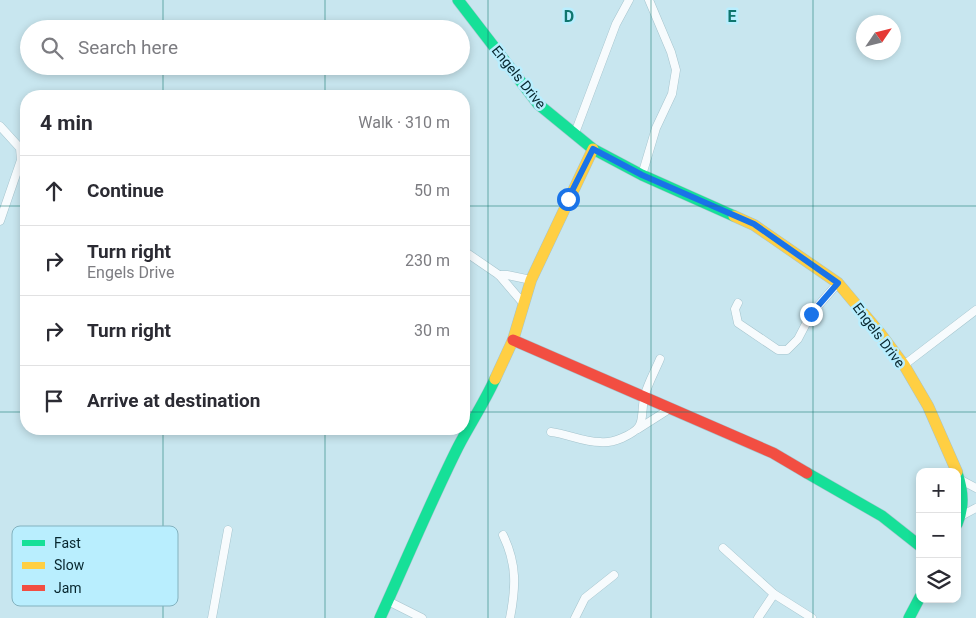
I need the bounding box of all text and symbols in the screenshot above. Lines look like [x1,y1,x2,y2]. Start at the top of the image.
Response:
text: D [564,7,574,26]
text: E [728,7,737,26]
north arrow [856,15,901,60]
search box [20,20,470,75]
icon: search [38,34,66,62]
text: Search here [78,36,178,59]
street label: Engels Drive [489,42,549,112]
text: 4 min [40,111,93,135]
text: Walk · 310 m [358,113,450,132]
icon: ahead [40,177,68,205]
text: Continue [87,179,164,202]
text: 50 m [414,181,450,200]
route start [557,188,580,211]
text: Turn right [87,240,171,263]
icon: right [40,247,68,275]
text: 230 m [405,251,450,270]
text: Engels Drive [87,263,174,282]
street label: Engels Drive [850,300,908,370]
route end [800,303,823,326]
icon: right [40,317,68,345]
text: Turn right [87,319,171,342]
text: 30 m [414,321,450,340]
icon: arrive [40,387,68,415]
text: Arrive at destination [87,389,260,412]
map controls [916,468,961,603]
button: + [916,468,961,513]
button: − [916,513,961,558]
legend [12,526,178,606]
text: Fast [54,535,81,551]
text: Slow [54,557,85,573]
button: layers [916,558,961,603]
text: Jam [54,580,82,596]

